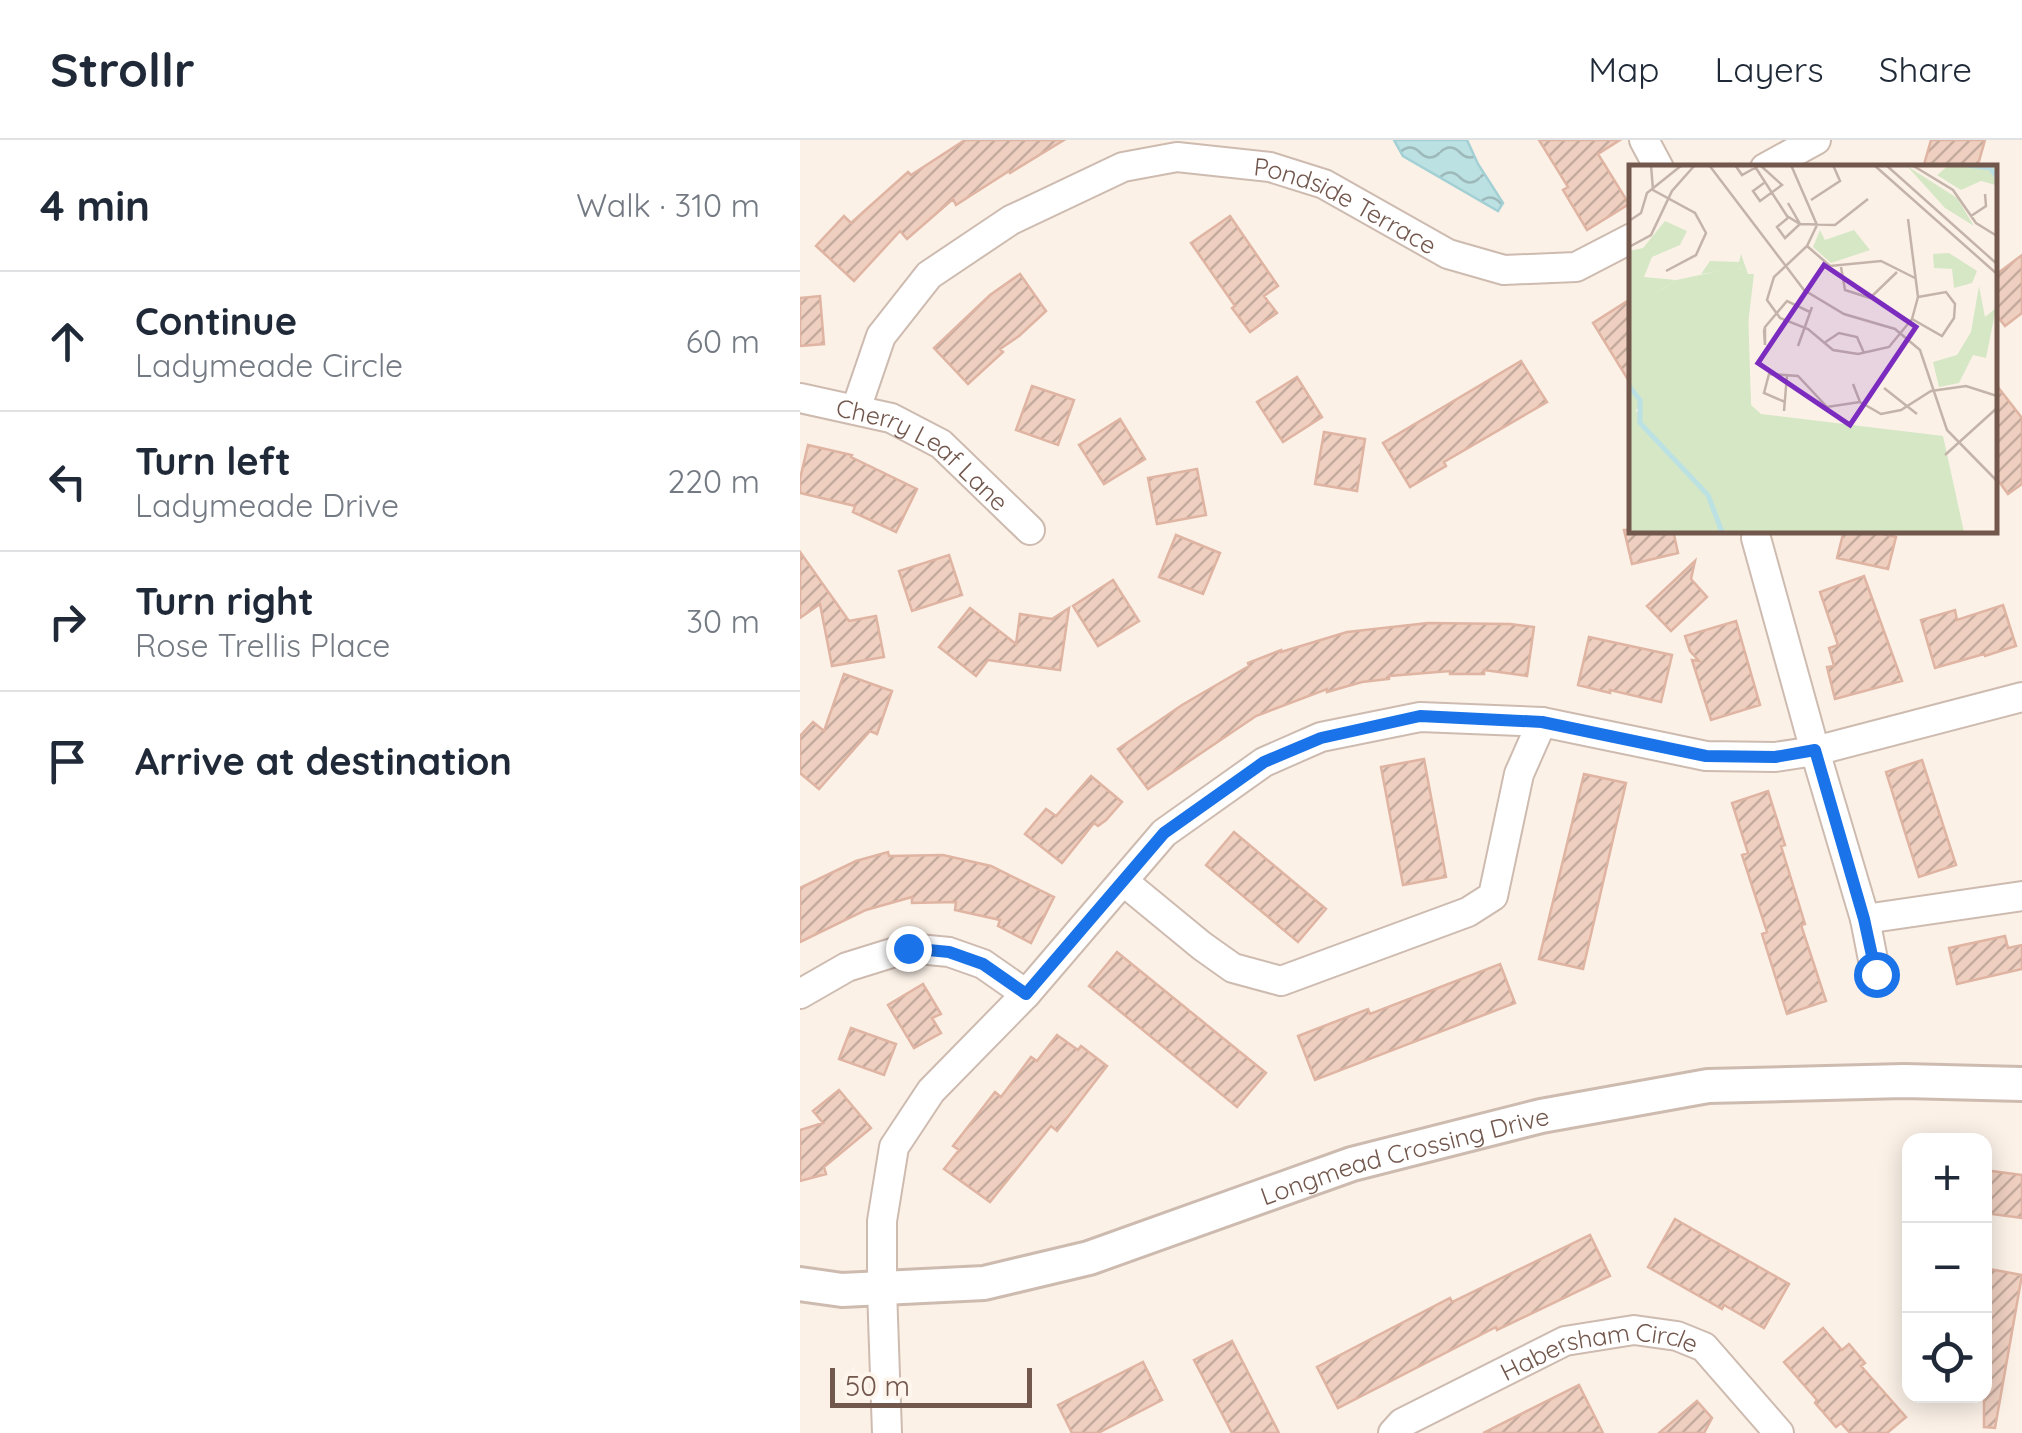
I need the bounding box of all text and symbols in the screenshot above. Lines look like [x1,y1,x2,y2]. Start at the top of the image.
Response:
text: Strollr [50,39,195,99]
text: Map [1588,47,1660,91]
text: Layers [1715,47,1824,91]
text: Share [1879,47,1972,91]
street label: Pondside Terrace [1253,150,1443,260]
inset map [1629,165,1997,532]
text: 4 min [40,179,150,232]
text: Walk · 310 m [576,185,760,225]
text: Continue [135,297,297,345]
icon: ahead [40,314,95,369]
text: 60 m [686,321,760,361]
text: Ladymeade Circle [135,345,403,385]
street label: Cherry Leaf Lane [833,391,1016,517]
text: Turn left [135,437,291,485]
icon: left [40,454,95,509]
text: 220 m [668,461,760,501]
text: Ladymeade Drive [135,485,399,525]
text: Turn right [135,577,314,625]
icon: right [40,594,95,649]
text: 30 m [686,601,760,641]
text: Rose Trellis Place [135,625,390,665]
icon: arrive [40,734,95,789]
text: Arrive at destination [135,737,512,785]
route end [886,926,932,972]
route start [1854,952,1900,998]
street label: Longmead Crossing Drive [1256,1099,1551,1211]
map controls [1902,1133,1992,1403]
button: + [1902,1133,1992,1223]
button: − [1902,1223,1992,1313]
button: locate [1902,1313,1992,1403]
street label: Habersham Circle [1495,1314,1703,1387]
scale bar [830,1363,1032,1408]
text: 50 m [845,1368,910,1403]

